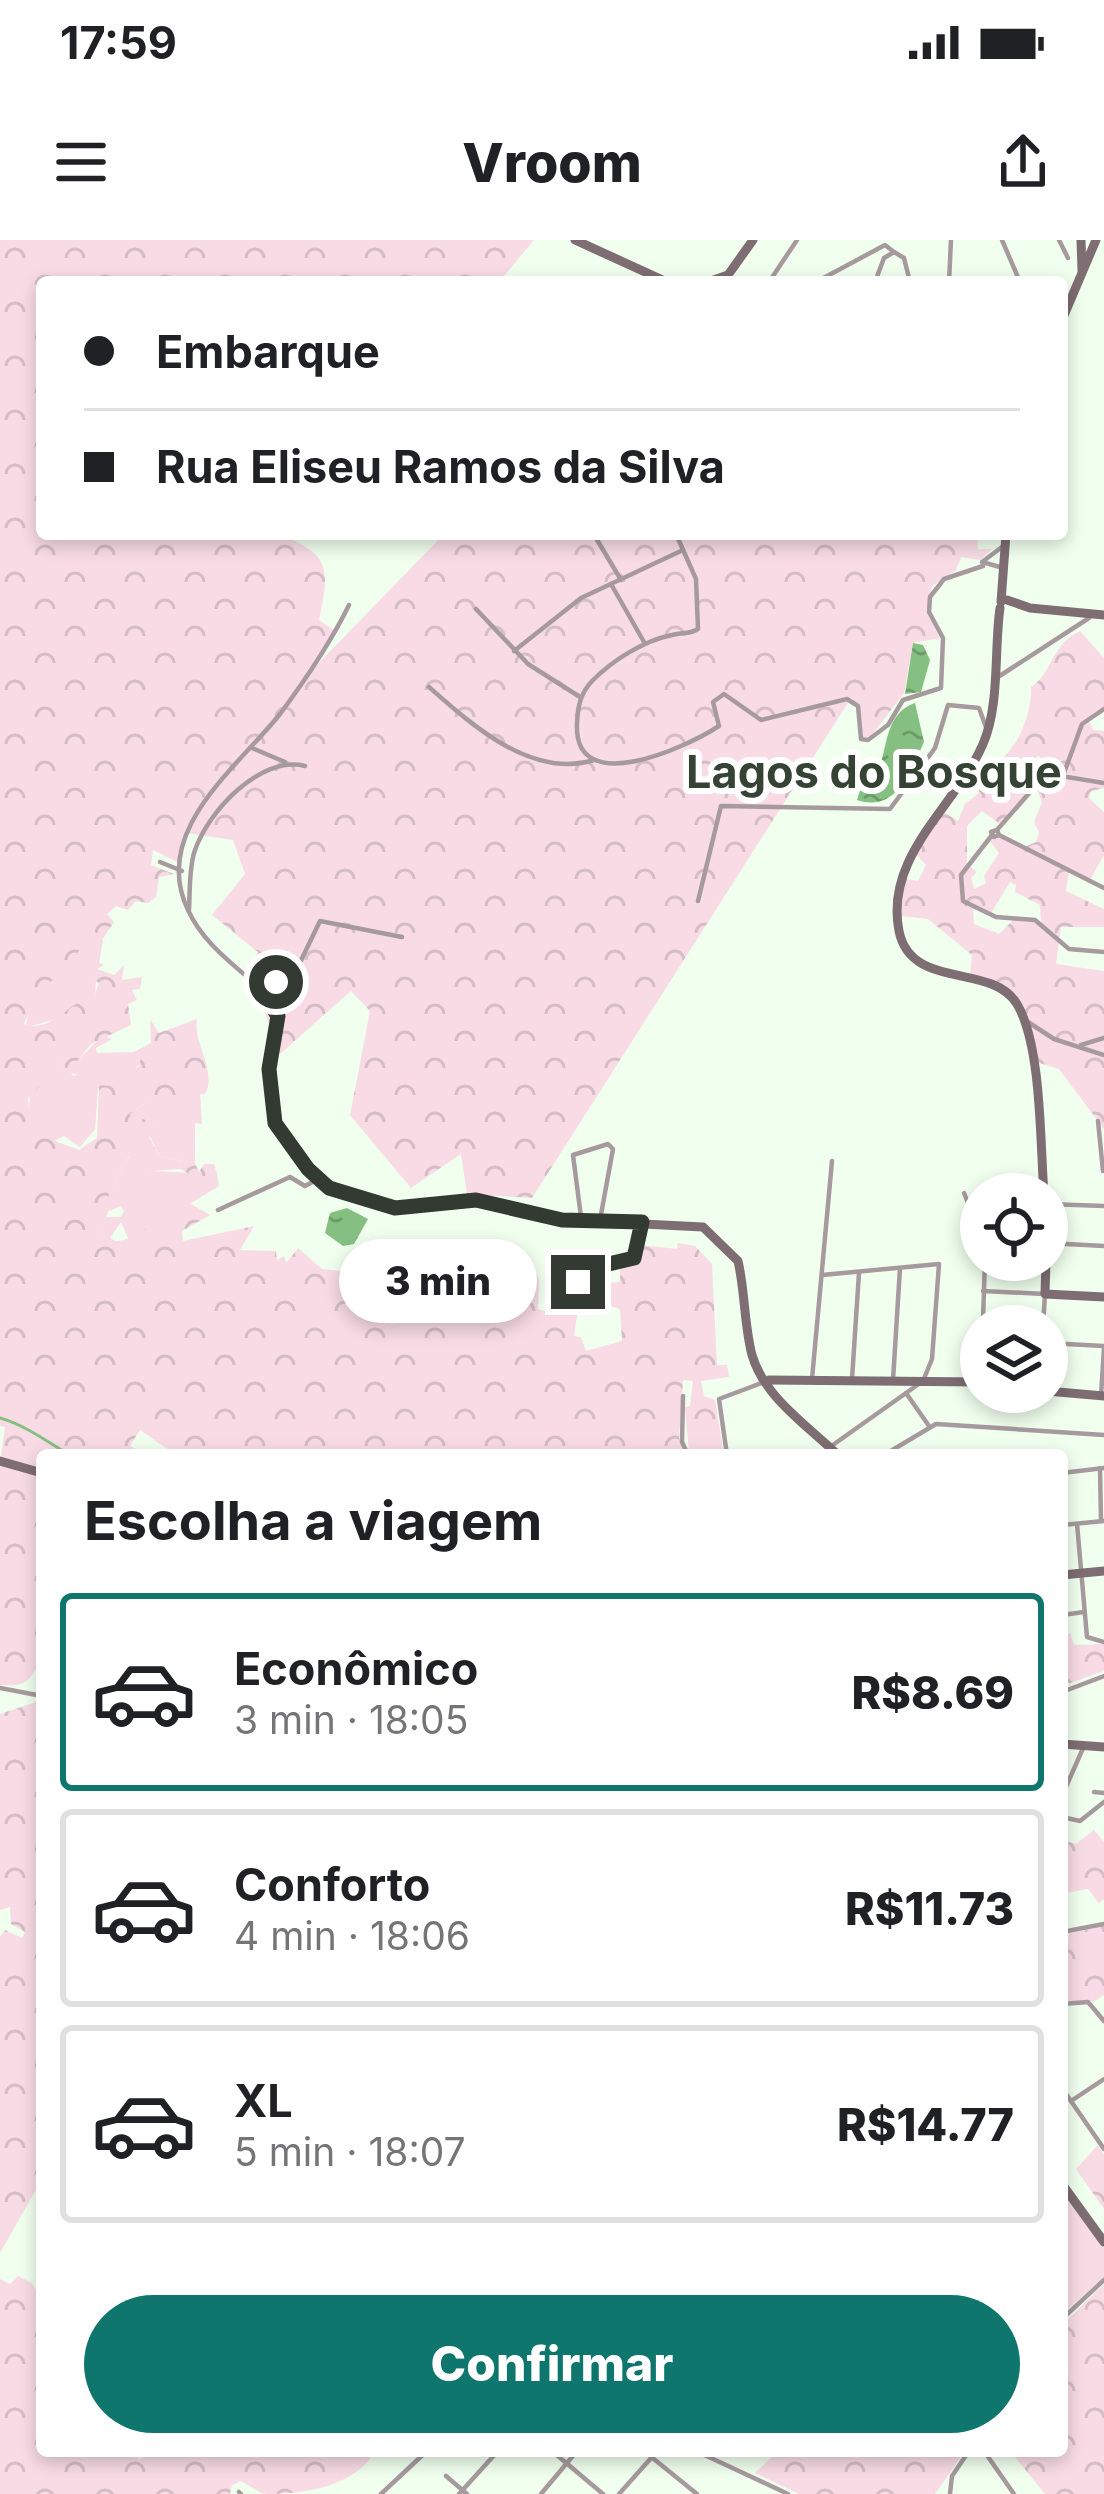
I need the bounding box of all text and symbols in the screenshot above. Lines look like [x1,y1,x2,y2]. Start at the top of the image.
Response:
text: 17:59 [60,15,177,70]
icon: menu [48,129,114,195]
icon: share [990,129,1056,195]
text: Vroom [462,130,642,195]
text: Embarque [156,324,380,379]
text: Rua Eliseu Ramos da Silva [156,439,725,494]
district label: Lagos do Bosque [686,744,1062,799]
route start [249,955,303,1009]
map controls [960,1173,1068,1413]
button: locate [960,1173,1068,1281]
callout: 3 min [338,1240,536,1324]
route end [551,1255,605,1309]
text: 3 min [385,1257,491,1304]
button: layers [960,1305,1068,1413]
text: Escolha a viagem [84,1488,542,1553]
icon: car [90,1638,198,1746]
text: Econômico [234,1641,478,1696]
text: R$8.69 [851,1665,1014,1720]
text: 3 min · 18:05 [234,1696,468,1743]
icon: car [90,1854,198,1962]
text: Conforto [234,1857,430,1912]
text: R$11.73 [845,1881,1014,1936]
text: 4 min · 18:06 [234,1912,470,1959]
icon: car [90,2070,198,2178]
text: XL [234,2073,293,2128]
text: R$14.77 [837,2097,1014,2152]
text: 5 min · 18:07 [234,2128,466,2175]
button: Confirmar [84,2295,1020,2433]

